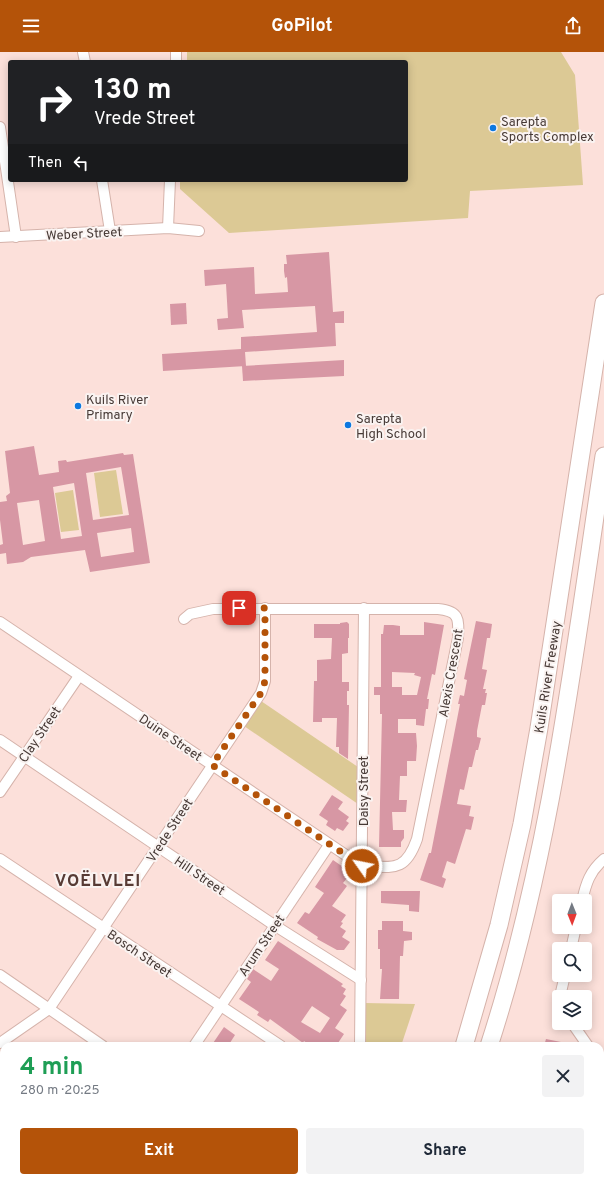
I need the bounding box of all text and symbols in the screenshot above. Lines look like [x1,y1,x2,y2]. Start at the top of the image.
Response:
icon: menu [20,15,42,37]
text: GoPilot [271,15,333,38]
icon: share [562,15,584,37]
text: 130 m [94,73,172,109]
icon: right [28,76,80,128]
text: Vrede Street [94,108,195,131]
place label: Sarepta Sports Complex [501,115,594,146]
marker: Sarepta Sports Complex [488,123,498,133]
icon: left [70,152,92,174]
text: Then [28,154,62,173]
street label: Weber Street [46,225,123,245]
place label: Kuils River Primary [86,393,148,424]
marker: Kuils River Primary [73,401,83,411]
place label: Sarepta High School [356,412,426,443]
marker: Sarepta High School [343,420,353,430]
pin [222,591,256,625]
icon: arrive [228,597,250,619]
street label: Kuils River Freeway [532,620,566,735]
street label: Alexis Crescent [436,628,468,719]
street label: Clay Street [16,704,65,766]
street label: Duine Street [135,712,205,766]
street label: Daisy Street [357,756,373,826]
street label: Vrede Street [144,796,197,866]
position arrow [341,845,383,887]
street label: Hill Street [170,854,227,900]
district label: VOËLVLEI [55,870,141,893]
north arrow [552,894,592,934]
map controls [552,894,592,1030]
street label: Arum Street [236,912,289,980]
street label: Bosch Street [104,927,174,982]
button: search [552,942,592,982]
button: layers [552,990,592,1030]
text: 4 min [20,1053,83,1083]
button: close [542,1055,584,1097]
text: 280 m · 20:25 [20,1083,100,1099]
button: Exit [20,1128,298,1174]
button: Share [306,1128,584,1174]

